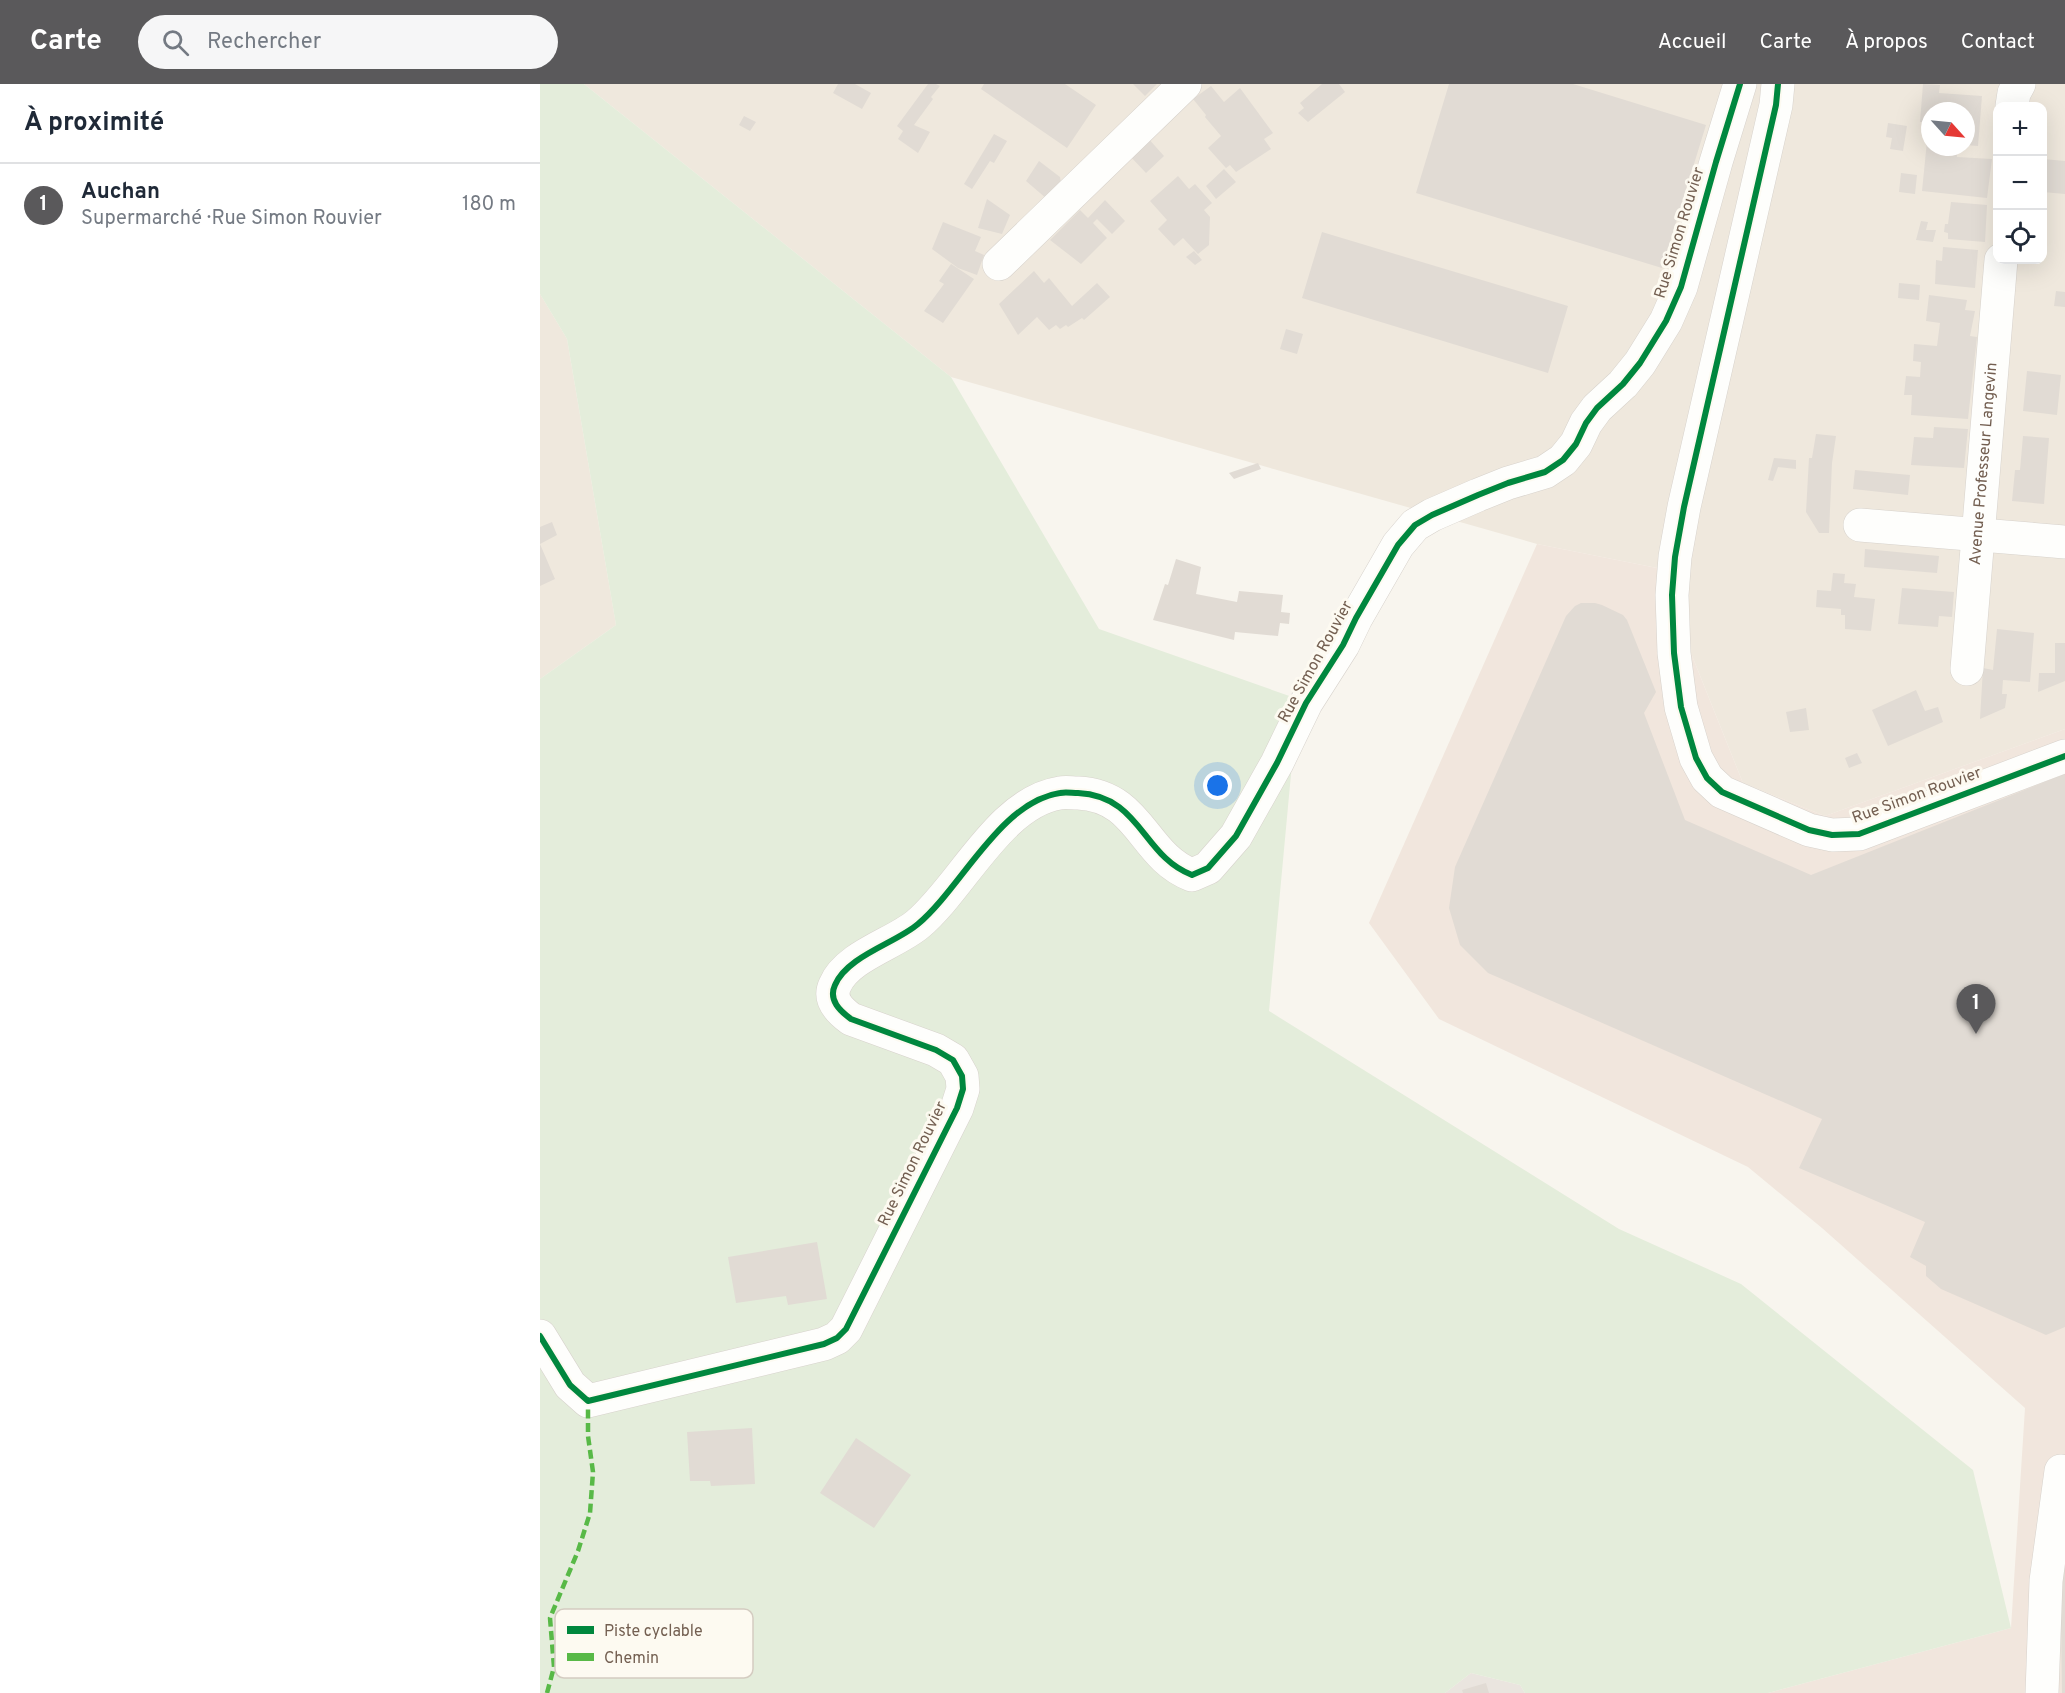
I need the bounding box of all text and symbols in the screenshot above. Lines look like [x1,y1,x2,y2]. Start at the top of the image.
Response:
search box [138,15,558,69]
text: Carte [30,24,102,60]
icon: search [159,26,192,59]
text: Rechercher [207,29,321,56]
text: Accueil [1658,29,1727,56]
text: Carte [1760,29,1812,56]
text: À propos [1845,29,1928,56]
text: Contact [1961,29,2035,56]
north arrow [1921,102,1975,156]
map controls [1993,102,2047,264]
button: + [1993,102,2047,156]
text: À proximité [24,107,164,140]
button: − [1993,156,2047,210]
street label: Rue Simon Rouvier [1651,165,1709,301]
text: Auchan [81,179,160,206]
text: 1 [40,192,48,218]
text: 180 m [462,192,516,218]
text: Supermarché · Rue Simon Rouvier [81,206,382,232]
button: locate [1993,210,2047,264]
street label: Avenue Professeur Langevin [1966,362,2002,566]
street label: Rue Simon Rouvier [1274,598,1358,726]
street label: Rue Simon Rouvier [1850,763,1984,829]
your location [1203,771,1232,800]
pin: 1 [1956,984,1996,1034]
street label: Rue Simon Rouvier [874,1098,952,1230]
legend [555,1609,753,1678]
text: Piste cyclable [604,1622,703,1642]
text: Chemin [604,1649,659,1669]

